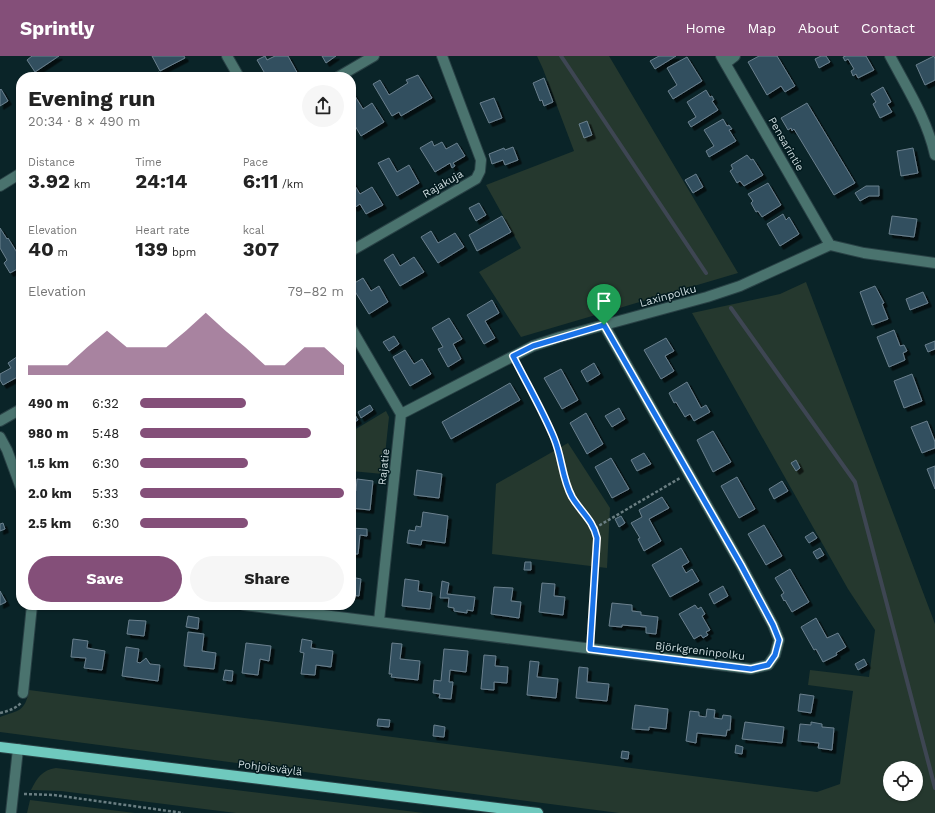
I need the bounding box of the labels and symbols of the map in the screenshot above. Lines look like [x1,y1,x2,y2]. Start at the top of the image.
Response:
street label: Pensarintie [765,115,807,173]
street label: Rajakuja [420,167,466,201]
street label: Laxinpolku [638,282,698,310]
pin [587,284,621,325]
street label: Rajatie [376,448,392,486]
street label: Björkgreninpolku [654,639,746,663]
street label: Pohjoisväylä [237,758,303,778]

